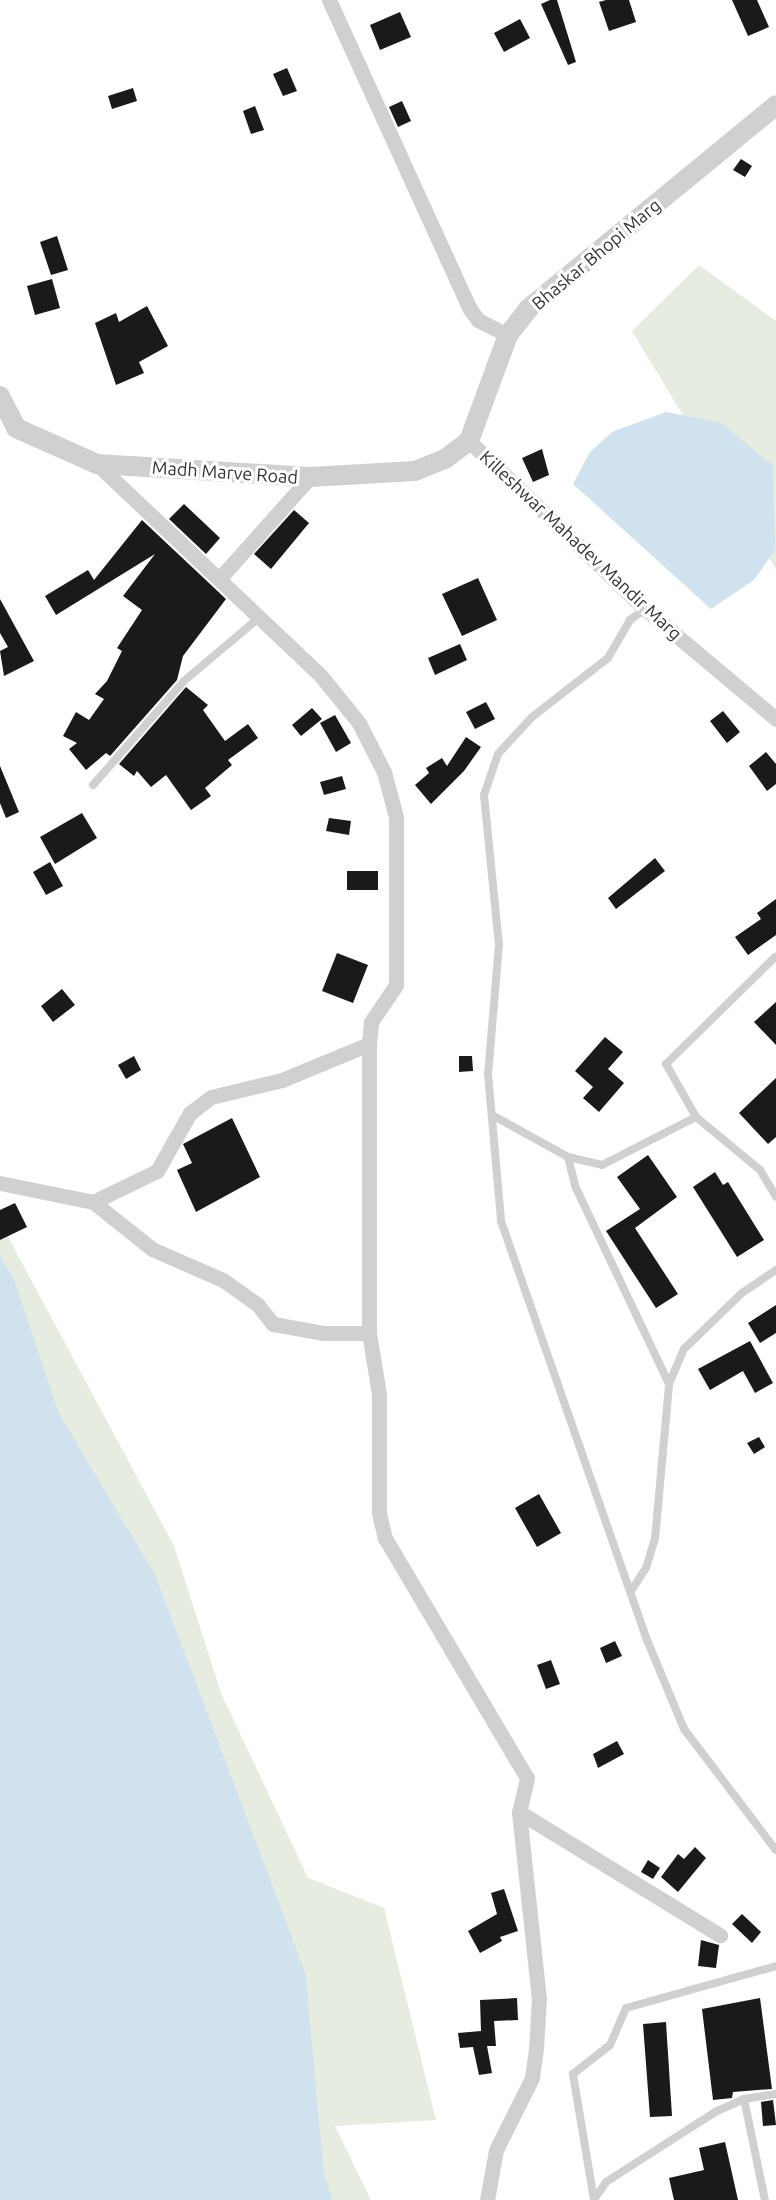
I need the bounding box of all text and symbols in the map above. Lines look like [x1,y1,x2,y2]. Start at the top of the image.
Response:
street label: Bhaskar Bhopi Marg [527,194,665,314]
street label: Killeshwar Mahadev Mandir Marg [476,446,686,644]
street label: Madh Marve Road [151,456,299,488]

